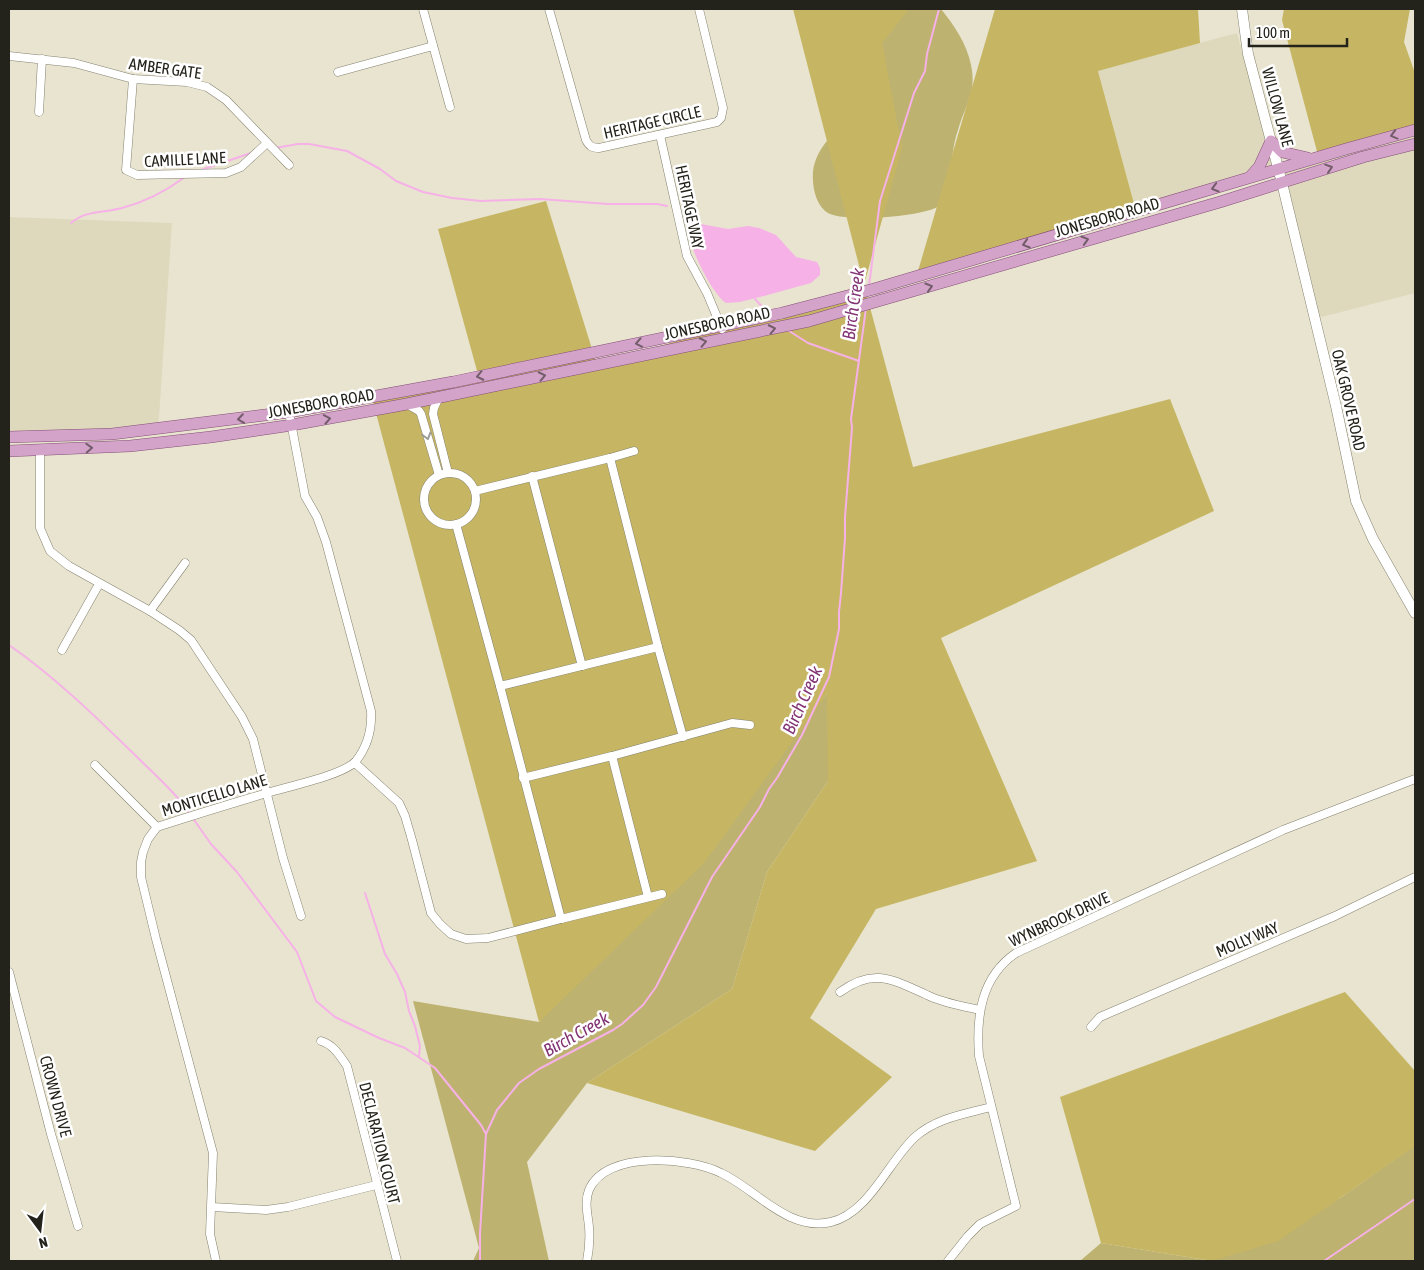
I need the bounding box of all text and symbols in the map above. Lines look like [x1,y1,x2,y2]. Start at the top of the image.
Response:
scale bar [1249,15,1346,47]
text: 100 m [1256,24,1290,41]
street label: AMBER GATE [128,54,202,82]
street label: WILLOW LANE [1259,66,1297,149]
street label: HERITAGE CIRCLE [602,102,703,142]
one-way arrow [1391,130,1399,140]
street label: CAMILLE LANE [144,148,226,170]
street label: HERITAGE WAY [672,163,708,251]
one-way arrow [1324,164,1332,174]
one-way arrow [1212,182,1220,192]
street label: JONESBORO ROAD [1053,193,1161,240]
one-way arrow [1080,236,1088,246]
one-way arrow [1022,238,1030,248]
water label: Birch Creek [838,266,869,341]
one-way arrow [924,282,932,292]
street label: JONESBORO ROAD [662,303,772,343]
one-way arrow [768,324,776,334]
one-way arrow [634,337,643,348]
one-way arrow [698,338,707,348]
street label: OAK GROVE ROAD [1329,348,1369,453]
one-way arrow [475,370,484,381]
one-way arrow [538,371,547,381]
street label: JONESBORO ROAD [266,385,376,421]
one-way arrow [237,413,245,424]
one-way arrow [322,414,331,424]
one-way arrow [422,431,432,439]
one-way arrow [85,443,93,454]
water label: Birch Creek [778,662,827,737]
street label: MONTICELLO LANE [159,770,269,819]
street label: WYNBROOK DRIVE [1006,888,1112,950]
street label: MOLLY WAY [1213,917,1282,960]
water label: Birch Creek [539,1007,614,1061]
street label: CROWN DRIVE [37,1054,76,1139]
street label: DECLARATION COURT [356,1080,404,1206]
north arrow [15,1205,65,1255]
text: N [37,1234,49,1251]

